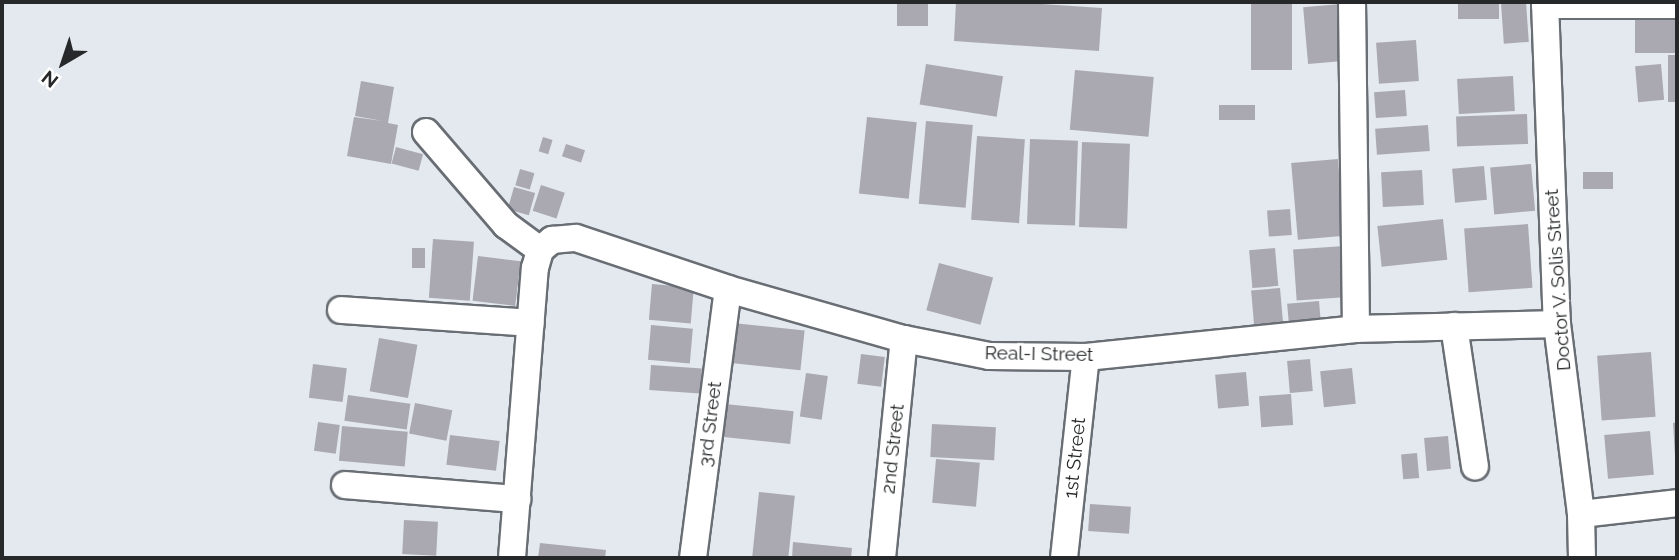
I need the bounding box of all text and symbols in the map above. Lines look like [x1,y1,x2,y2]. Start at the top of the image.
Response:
north arrow [28,28,98,98]
text: N [37,66,62,92]
street label: Doctor V. Solis Street [1540,188,1576,372]
street label: Real-I Street [984,342,1094,366]
street label: 3rd Street [693,380,727,468]
street label: 2nd Street [877,403,909,495]
street label: 1st Street [1059,416,1091,500]

